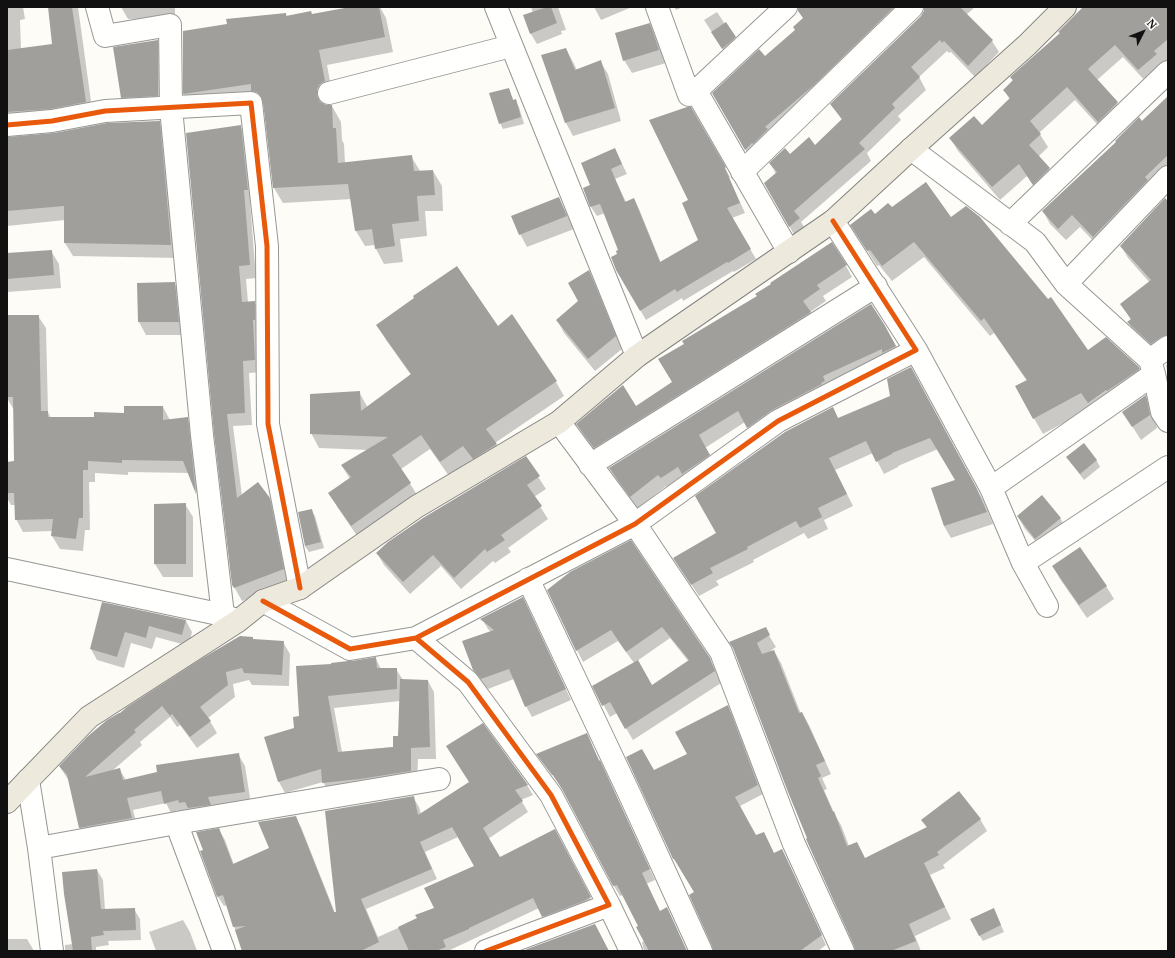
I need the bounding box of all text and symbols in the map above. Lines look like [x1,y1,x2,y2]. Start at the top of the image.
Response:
north arrow [1123,12,1163,52]
text: N [1144,16,1160,32]

